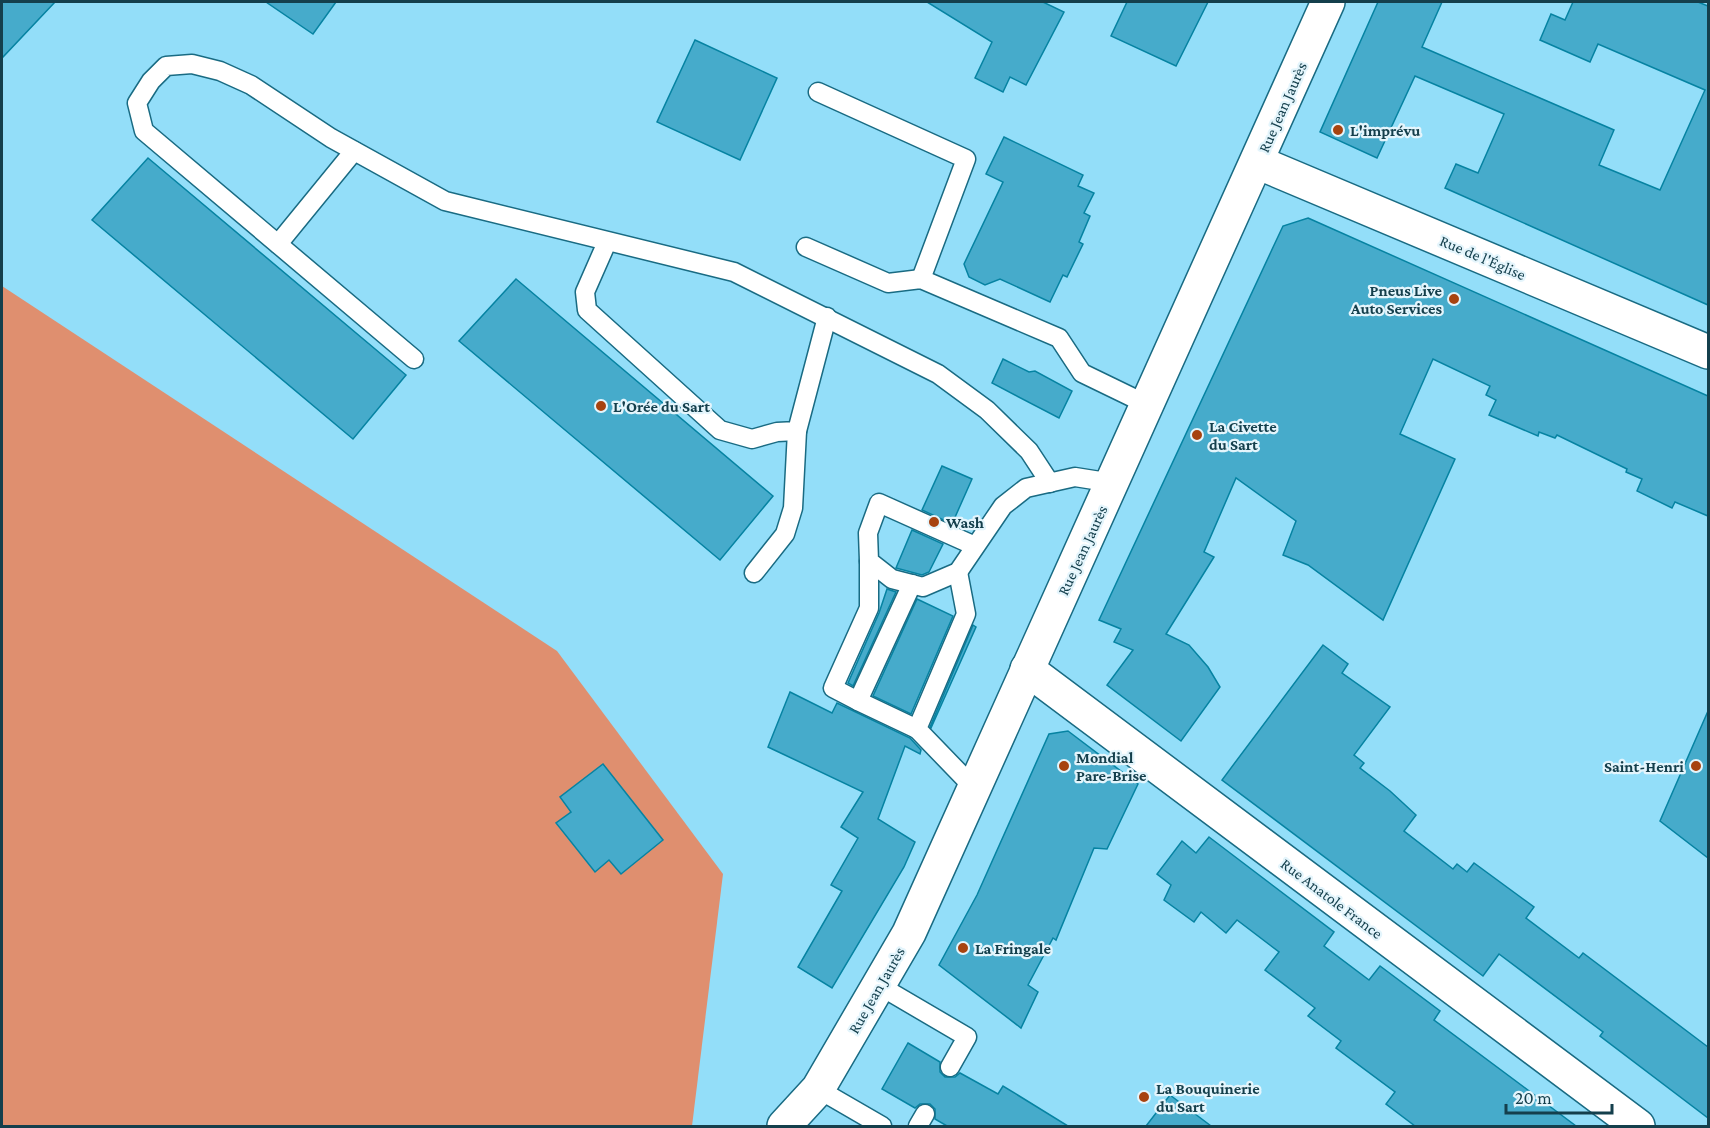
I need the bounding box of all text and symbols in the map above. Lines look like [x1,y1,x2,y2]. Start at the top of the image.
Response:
street label: Rue Jean Jaurès [1255,59,1311,155]
place label: L'imprévu [1350,122,1420,139]
marker: L'imprévu [1331,123,1345,137]
street label: Rue de l'Église [1437,232,1528,284]
place label: Pneus Live Auto Services [1350,282,1443,317]
marker: Pneus Live Auto Services [1447,292,1461,306]
place label: L'Orée du Sart [613,398,710,415]
marker: L'Orée du Sart [594,399,608,413]
place label: La Civette du Sart [1209,418,1277,453]
marker: La Civette du Sart [1190,428,1204,442]
street label: Rue Jean Jaurès [1054,503,1112,598]
place label: Wash [945,514,984,531]
marker: Wash [927,515,941,529]
place label: Mondial Pare-Brise [1076,749,1147,784]
place label: Saint-Henri [1604,758,1684,775]
marker: Mondial Pare-Brise [1057,759,1071,773]
marker: Saint-Henri [1689,759,1703,773]
street label: Rue Anatole France [1278,855,1386,942]
place label: La Fringale [975,940,1051,957]
marker: La Fringale [956,941,970,955]
street label: Rue Jean Jaurès [845,944,909,1037]
scale bar [1506,1077,1612,1115]
place label: La Bouquinerie du Sart [1156,1080,1260,1115]
text: 20 m [1515,1088,1552,1108]
marker: La Bouquinerie du Sart [1137,1090,1151,1104]

